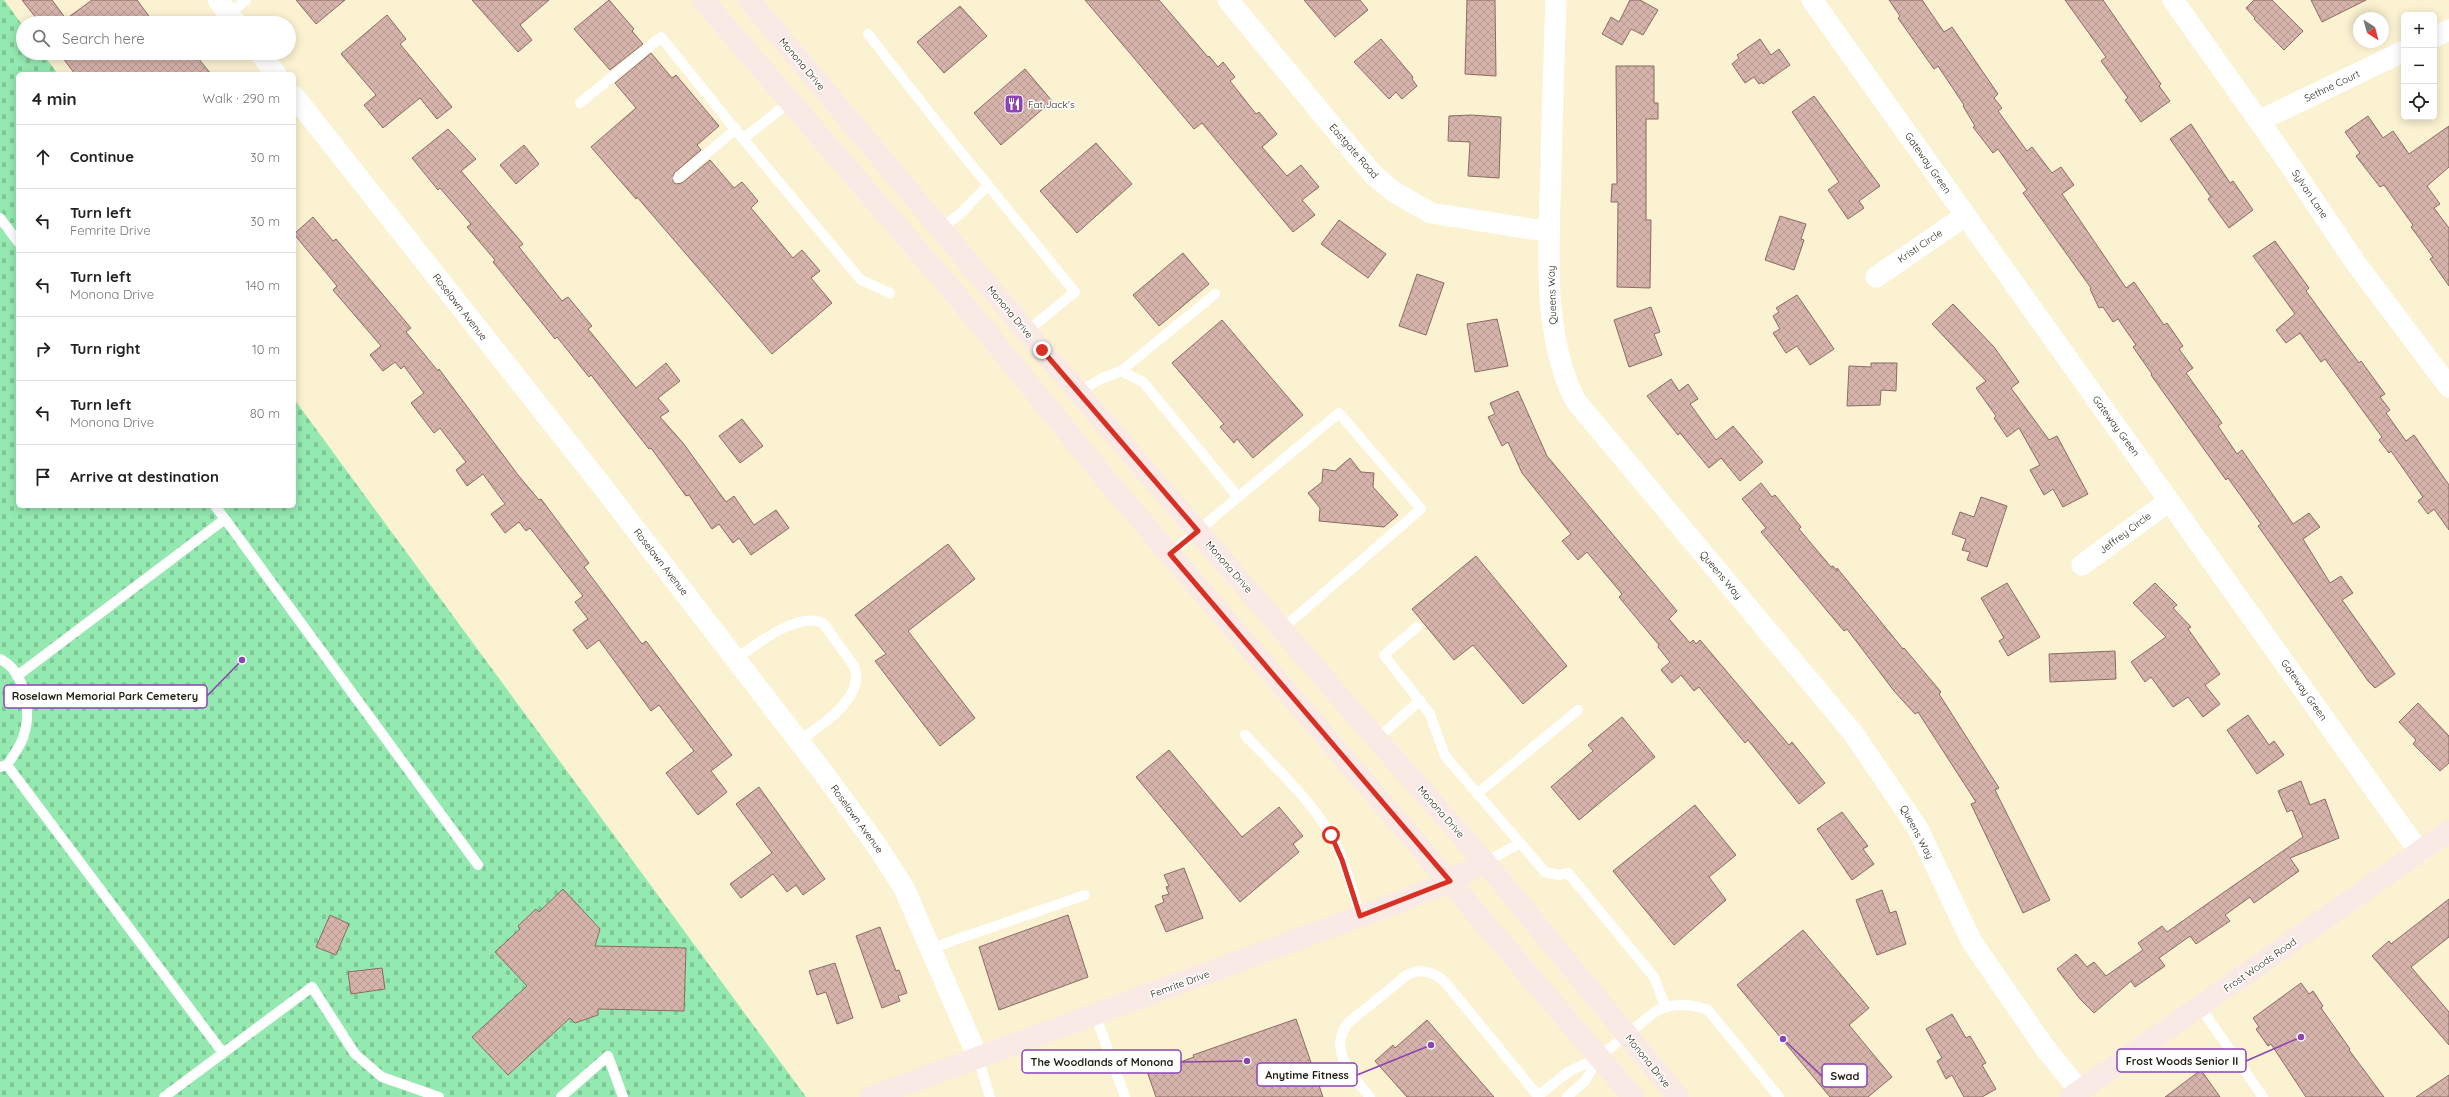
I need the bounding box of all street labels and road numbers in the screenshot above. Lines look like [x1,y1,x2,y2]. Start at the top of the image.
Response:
street label: Monona Drive [776,35,828,93]
street label: Sethne Court [2302,67,2362,105]
street label: Eastgate Road [1327,121,1381,181]
street label: Gateway Green [1902,130,1954,196]
street label: Sylvan Lane [2289,167,2331,221]
street label: Kristi Circle [1895,226,1945,266]
street label: Queens Way [1544,265,1560,325]
street label: Roselawn Avenue [430,271,490,343]
street label: Monona Drive [984,283,1036,341]
street label: Gateway Green [2090,393,2142,459]
street label: Jeffrey Circle [2097,509,2154,557]
street label: Roselawn Avenue [631,526,691,598]
street label: Monona Drive [1203,538,1255,596]
street label: Queens Way [1697,548,1745,602]
street label: Gateway Green [2278,657,2330,723]
street label: Roselawn Avenue [828,782,886,856]
street label: Monona Drive [1415,783,1467,841]
street label: Queens Way [1897,803,1937,861]
street label: Frost Woods Road [2221,935,2299,995]
street label: Femrite Drive [1149,967,1212,1001]
street label: Monona Drive [1623,1032,1674,1091]

